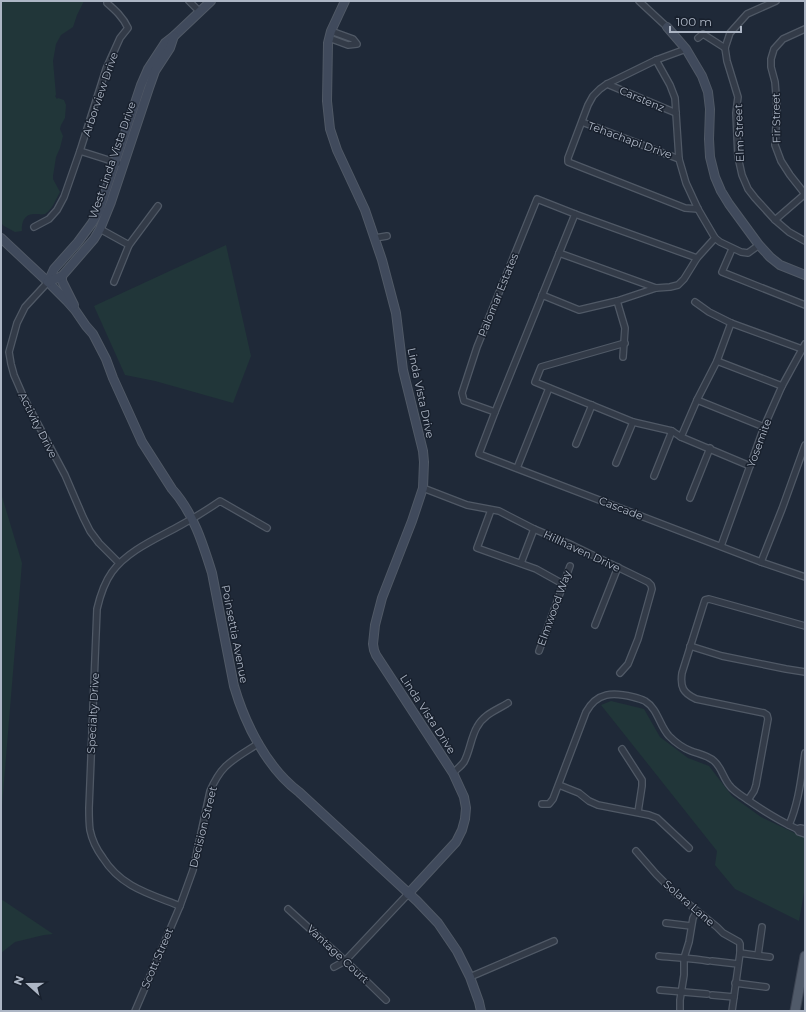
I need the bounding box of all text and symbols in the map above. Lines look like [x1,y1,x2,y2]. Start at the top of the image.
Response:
scale bar [670,8,741,34]
text: 100 m [676,14,712,29]
street label: Arborview Drive [79,50,121,138]
street label: Carstenz [617,83,667,115]
street label: Fir Street [769,92,783,143]
street label: West Linda Vista Drive [85,99,139,220]
street label: Elm Street [731,103,747,162]
street label: Tehachapi Drive [586,118,674,162]
street label: Palomar Estates [475,250,521,339]
street label: Linda Vista Drive [405,347,437,440]
street label: Activity Drive [15,390,61,461]
street label: Yosemite [744,416,774,469]
street label: Cascade [597,493,645,523]
street label: Hillhaven Drive [541,527,623,575]
street label: Elmwood Way [534,568,574,648]
street label: Poinsettia Avenue [219,584,251,685]
street label: Specialty Drive [84,672,102,754]
street label: Linda Vista Drive [397,672,459,757]
street label: Decision Street [186,784,220,869]
street label: Solara Lane [660,877,718,929]
street label: Vantage Court [304,922,372,987]
street label: Scott Street [138,925,176,991]
north arrow [8,964,48,1004]
text: N [11,974,27,987]

